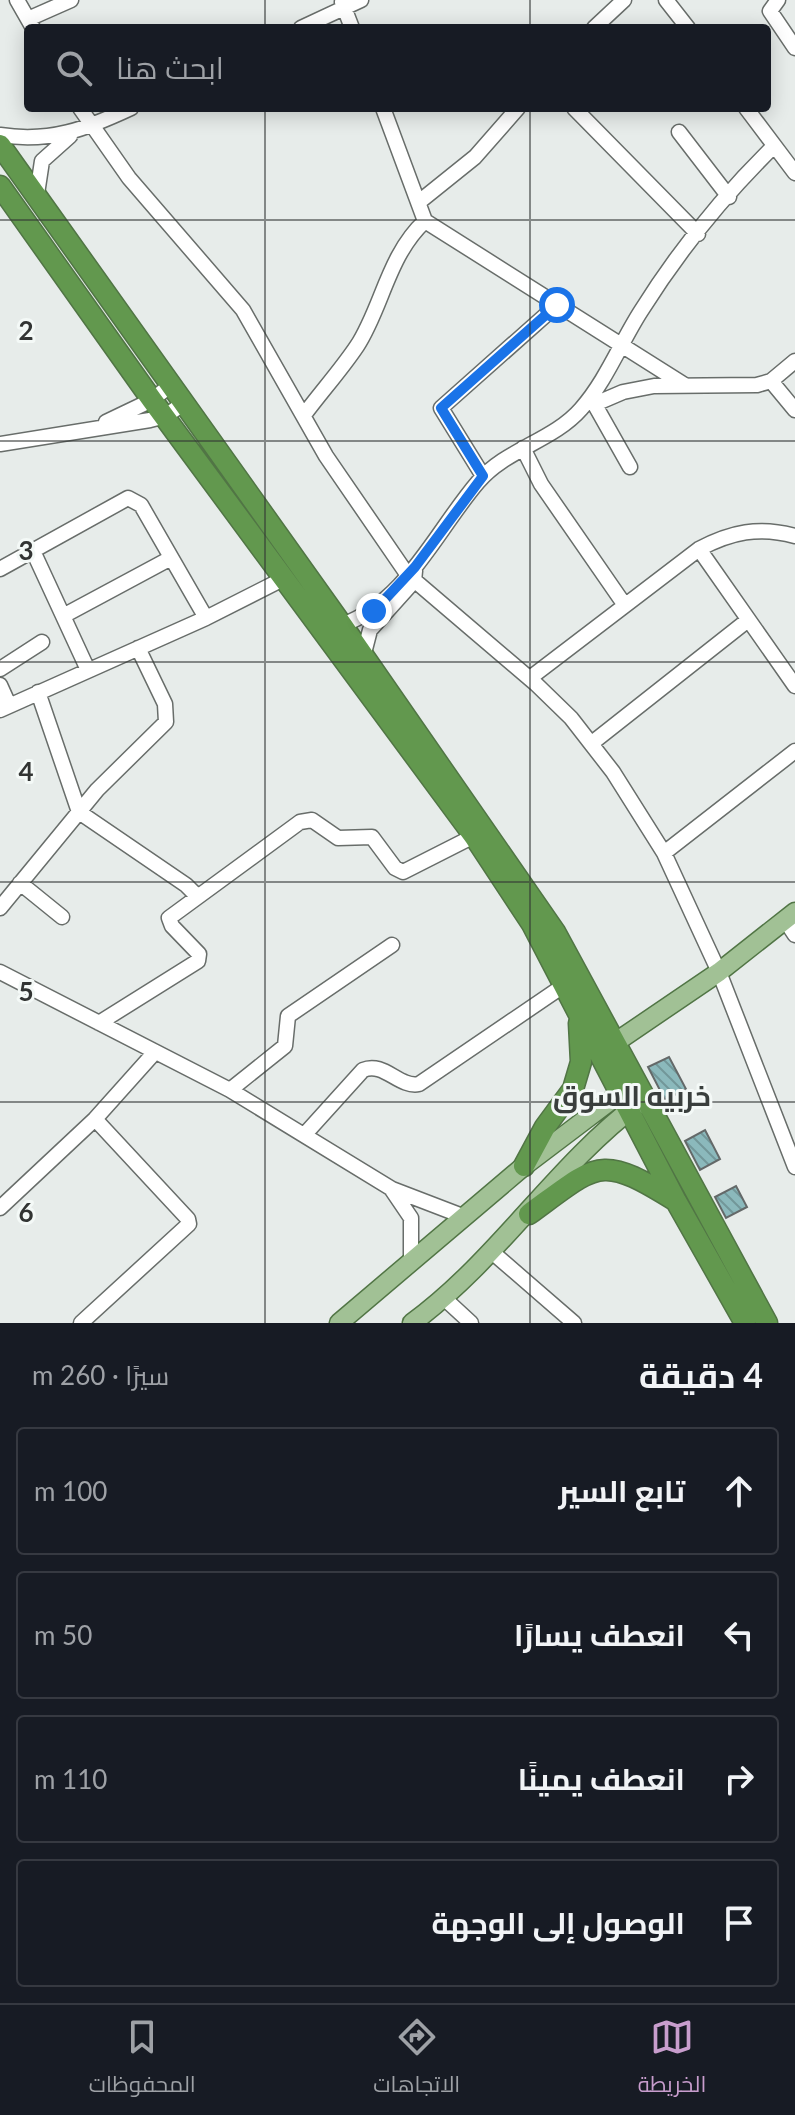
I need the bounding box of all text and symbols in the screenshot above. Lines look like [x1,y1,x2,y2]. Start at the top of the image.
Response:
search box [24,24,771,112]
icon: search [52,46,96,90]
text: ابحث هنا [116,49,224,85]
route start [539,287,575,323]
text: 2 [18,314,34,346]
text: 3 [18,534,34,566]
route end [356,593,392,629]
text: 4 [18,755,34,787]
text: 5 [18,975,34,1007]
district label: خربیه السوق [553,1078,711,1114]
text: 6 [18,1196,34,1228]
text: 4 دقيقة [639,1354,763,1395]
text: سيرًا · 260 m [32,1359,169,1391]
icon: ahead [717,1469,761,1513]
text: تابع السير [558,1472,685,1508]
text: 100 m [34,1475,107,1507]
icon: left [717,1613,761,1657]
text: انعطف يسارًا [514,1616,685,1652]
text: 50 m [34,1619,92,1651]
icon: right [717,1757,761,1801]
text: انعطف يمينًا [518,1760,685,1796]
text: 110 m [34,1763,107,1795]
icon: arrive [717,1901,761,1945]
text: الوصول إلى الوجهة [431,1904,685,1940]
tab: المحفوظات [89,2015,196,2105]
tab: الاتجاهات [373,2015,460,2105]
tab: الخريطة [638,2015,706,2105]

